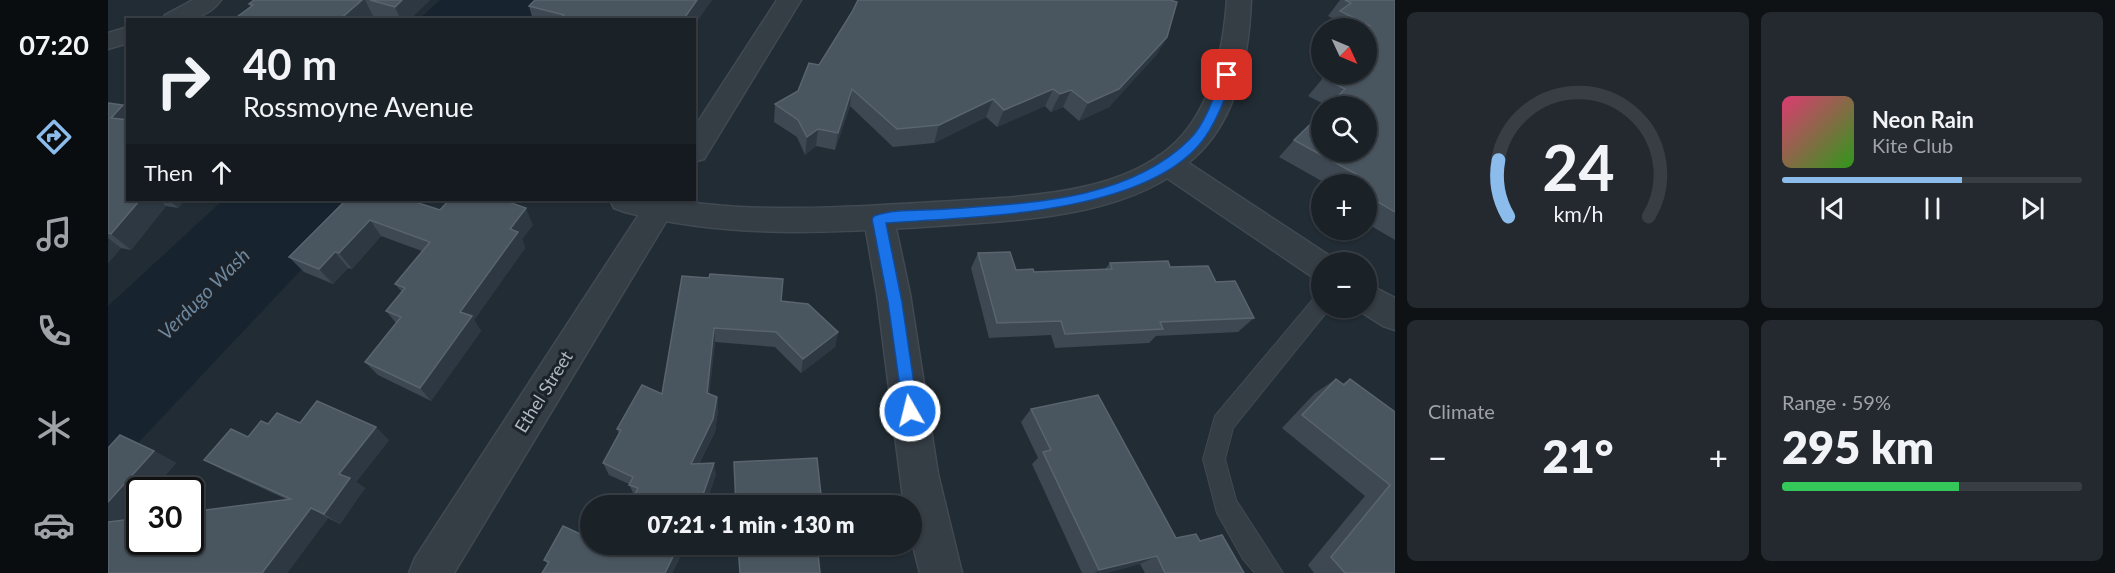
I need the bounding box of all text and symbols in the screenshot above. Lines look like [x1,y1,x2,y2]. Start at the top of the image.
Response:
north arrow [1311,18,1377,84]
map controls [1311,18,1377,318]
text: 07:20 [19,28,89,61]
text: 40 m [243,39,337,89]
icon: right [144,42,222,120]
pin [1201,49,1252,100]
icon: arrive [1210,58,1243,91]
text: Rossmoyne Avenue [243,90,473,123]
button: search [1311,96,1377,162]
text: Neon Rain [1872,106,1974,133]
icon: directions [33,116,75,158]
text: 24 [1542,129,1614,204]
text: Kite Club [1872,133,1953,157]
icon: ahead [205,156,238,189]
text: Then [144,159,193,186]
button: + [1311,174,1377,240]
icon: previous [1816,192,1849,225]
icon: pause [1916,192,1949,225]
icon: next [2016,192,2049,225]
text: km/h [1553,202,1603,228]
icon: music [33,213,75,255]
water label: Verdugo Wash [153,243,254,344]
button: − [1311,252,1377,318]
icon: phone [33,310,75,352]
street label: Ethel Street [509,346,577,436]
position arrow [878,379,942,443]
text: Range · 59% [1782,390,1891,414]
text: Climate [1428,399,1495,423]
icon: climate [33,407,75,449]
text: 295 km [1782,420,1934,474]
text: 21° [1543,429,1613,483]
text: − [1428,437,1447,477]
text: + [1709,437,1728,477]
speed limit sign: 30 [126,477,204,555]
icon: car [33,504,75,546]
text: 07:21 · 1 min · 130 m [648,511,854,538]

